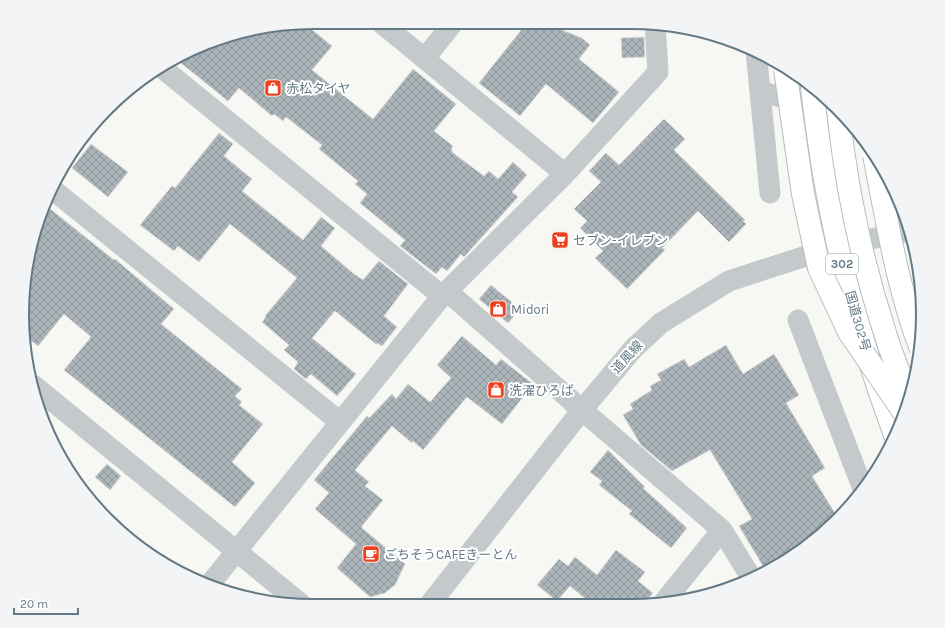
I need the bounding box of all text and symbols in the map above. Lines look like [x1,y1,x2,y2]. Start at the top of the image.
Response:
shop icon: 赤松タイヤ [263,78,283,98]
place label: 赤松タイヤ [286,81,351,96]
supermarket icon: セブン-イレブン [550,230,570,250]
place label: セブン-イレブン [573,233,669,248]
road number: 302 [826,254,858,274]
street label: 国道302号 [842,289,874,353]
shop icon: Midori [488,299,508,319]
place label: Midori [511,302,549,317]
street label: 道風線 [608,337,646,377]
shop icon: 洗濯ひろば [486,380,506,400]
place label: 洗濯ひろば [509,383,574,398]
cafe icon: ごちそうCAFEきーとん [361,544,381,564]
place label: ごちそうCAFEきーとん [384,547,518,562]
scale bar [14,590,78,616]
text: 20 m [20,597,48,611]

